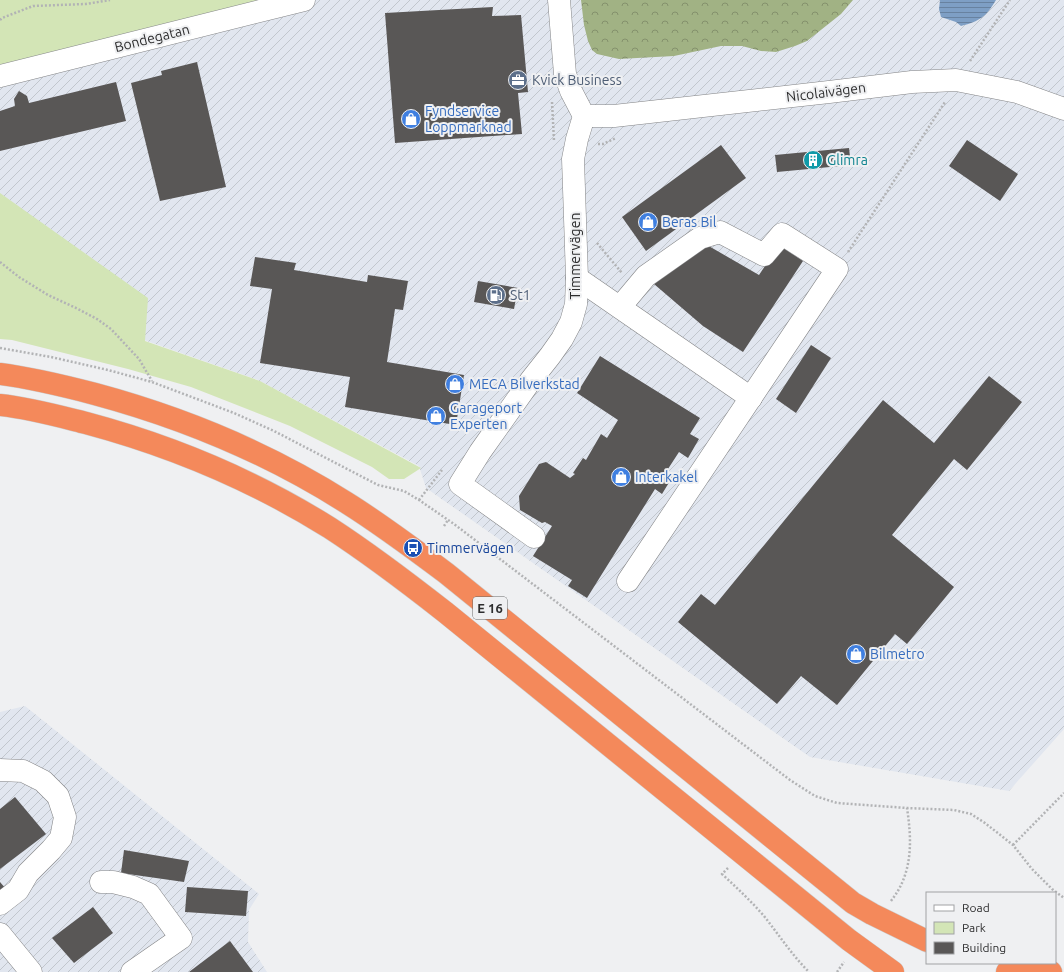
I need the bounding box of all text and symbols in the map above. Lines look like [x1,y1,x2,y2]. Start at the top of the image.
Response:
street label: Bondegatan [113,21,191,55]
office icon: Kvick Business [507,69,529,91]
place label: Kvick Business [532,72,622,88]
street label: Nicolaivägen [785,79,867,105]
place label: Fyndservice Loppmarknad [425,103,512,135]
shop icon: Fyndservice Loppmarknad [400,108,422,130]
building icon: Glimra [802,149,824,171]
place label: Glimra [827,152,868,168]
shop icon: Beras Bil [637,211,659,233]
street label: Timmervägen [567,213,583,299]
place label: Beras Bil [662,214,717,230]
fuel station icon: St1 [485,284,507,306]
place label: St1 [510,287,531,303]
shop icon: MECA Bilverkstad [444,373,466,395]
place label: MECA Bilverkstad [469,376,580,392]
place label: Garageport Experten [450,400,522,432]
shop icon: Garageport Experten [425,405,447,427]
shop icon: Interkakel [610,466,632,488]
place label: Interkakel [635,469,698,485]
bus stop icon: Timmervägen [402,537,424,559]
place label: Timmervägen [427,540,514,556]
road number: E 16 [473,597,507,619]
shop icon: Bilmetro [845,643,867,665]
place label: Bilmetro [870,646,925,662]
legend [926,892,1056,964]
text: Road [962,901,990,914]
text: Park [962,921,986,934]
text: Building [962,941,1006,954]

